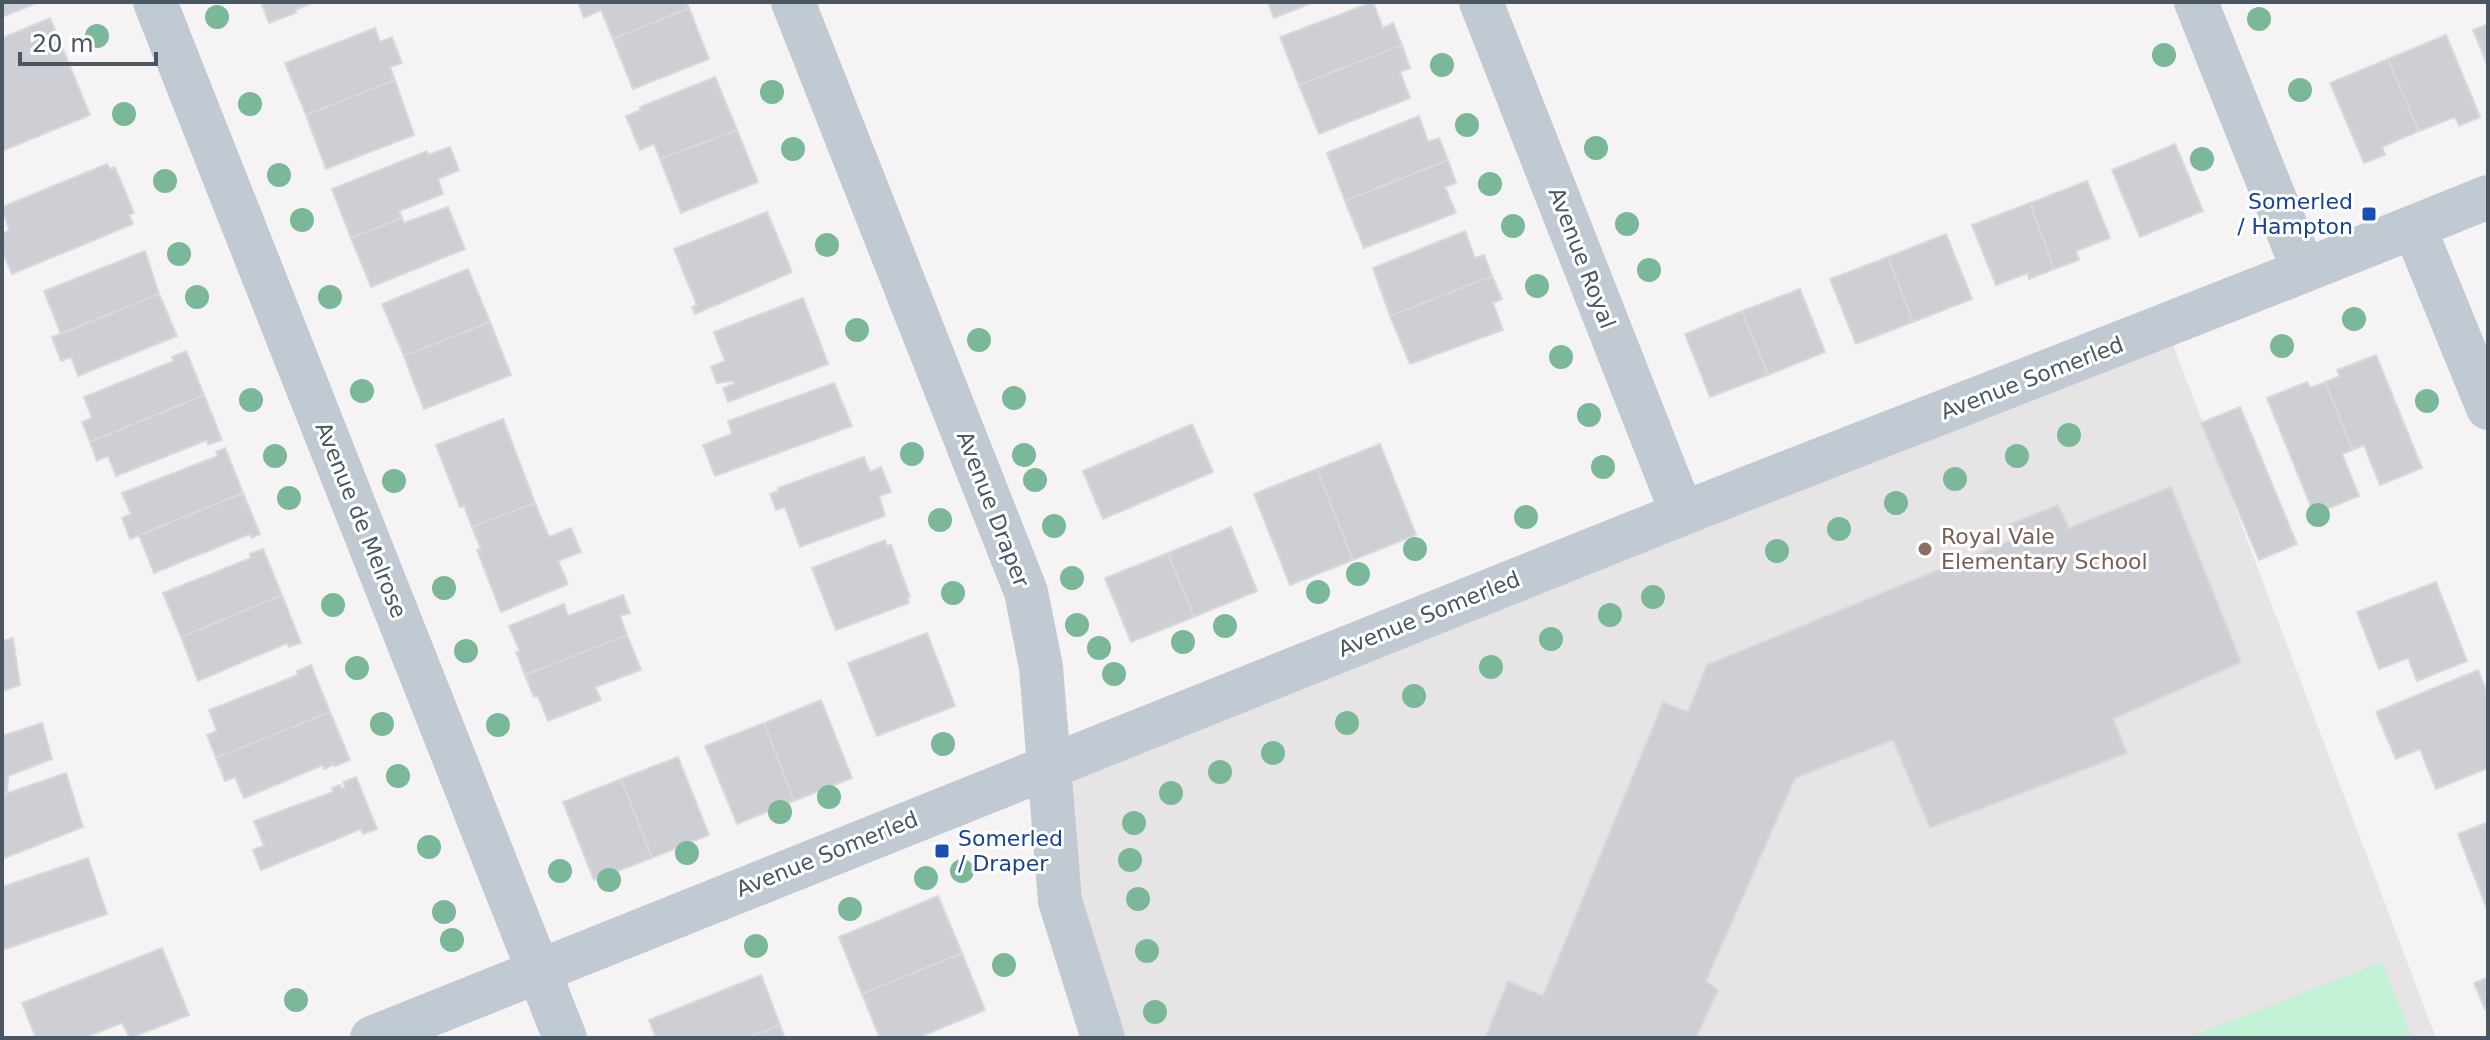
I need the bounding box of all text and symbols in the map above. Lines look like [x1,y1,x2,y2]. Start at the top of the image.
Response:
scale bar [20,16,156,66]
text: 20 m [32,30,94,58]
street label: Avenue Royal [1544,184,1620,332]
place label: Somerled / Hampton [2237,189,2353,239]
marker: Somerled / Hampton [2360,205,2378,223]
street label: Avenue Somerled [1937,332,2127,424]
street label: Avenue de Melrose [310,418,412,622]
street label: Avenue Draper [952,428,1035,591]
place label: Royal Vale Elementary School [1941,524,2148,574]
marker: Royal Vale Elementary School [1916,540,1934,558]
street label: Avenue Somerled [1334,566,1524,662]
street label: Avenue Somerled [732,806,922,902]
place label: Somerled / Draper [958,826,1063,876]
marker: Somerled / Draper [933,842,951,860]

